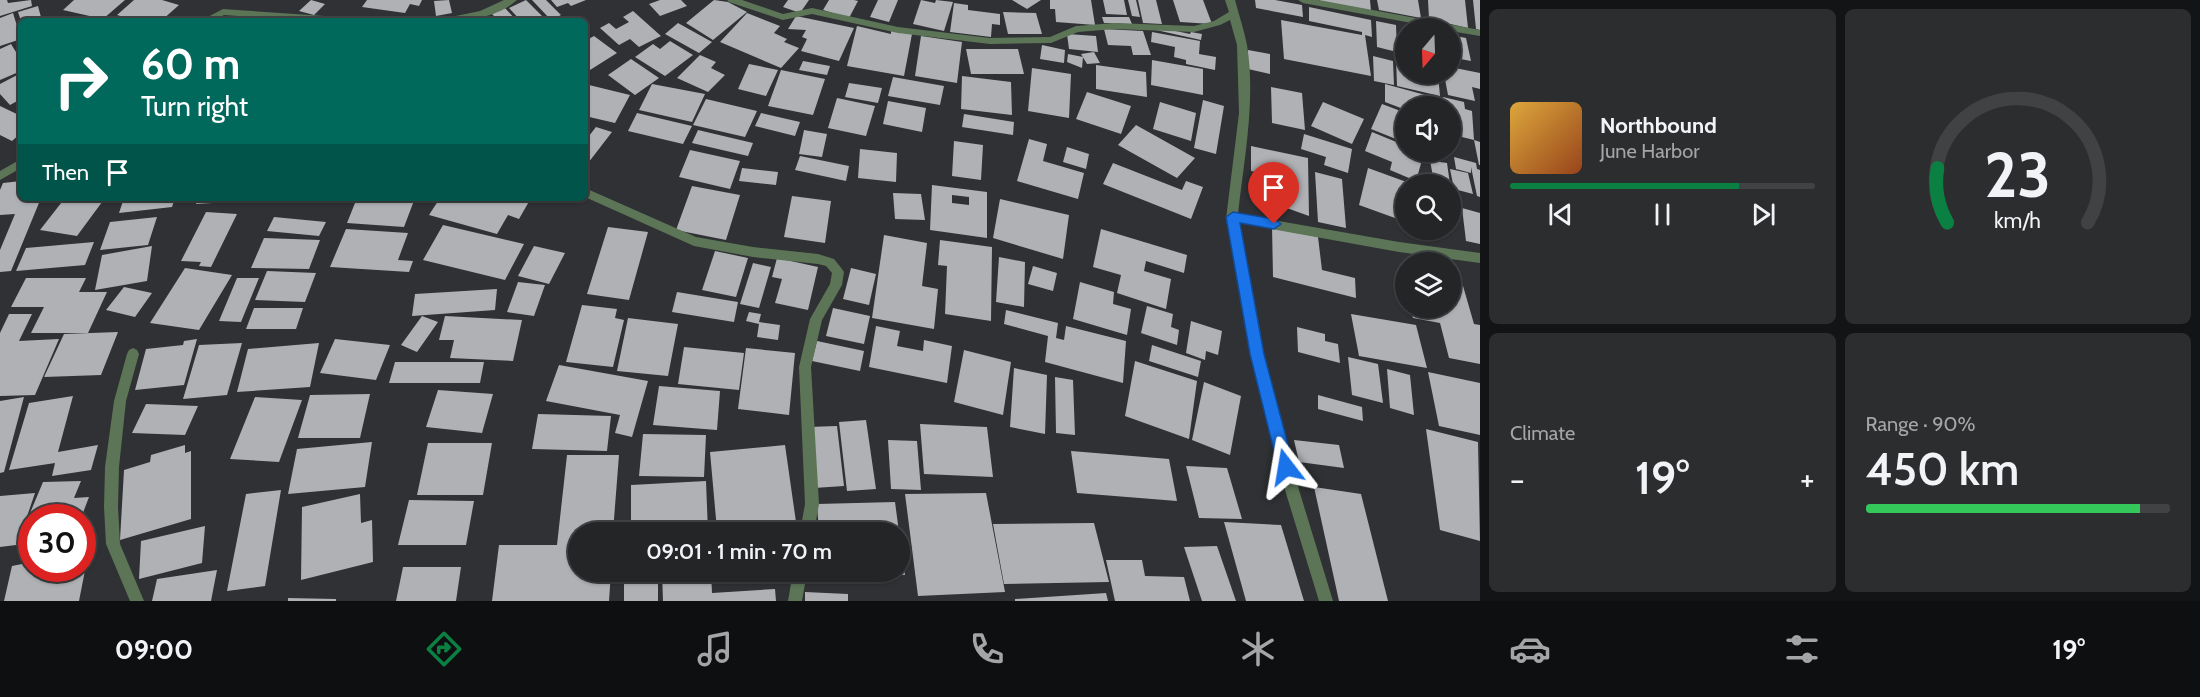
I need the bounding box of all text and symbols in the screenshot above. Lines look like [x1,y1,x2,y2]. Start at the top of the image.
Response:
north arrow [1395,18,1461,84]
map controls [1395,18,1461,318]
text: 60 m [141,38,240,90]
icon: right [42,42,120,120]
text: Turn right [141,90,248,123]
button: sound [1395,96,1461,162]
text: Northbound [1600,112,1717,139]
text: 23 [1984,138,2051,214]
text: June Harbor [1600,139,1700,163]
icon: arrive [101,156,134,189]
text: Then [42,159,89,186]
pin [1248,162,1299,224]
icon: arrive [1257,171,1290,204]
button: search [1395,174,1461,240]
icon: previous [1544,198,1577,231]
icon: pause [1646,198,1679,231]
icon: next [1747,198,1780,231]
text: km/h [1994,208,2041,234]
button: layers [1395,252,1461,318]
text: Range · 90% [1866,412,1976,436]
text: Climate [1510,421,1575,445]
position arrow [1254,435,1318,499]
text: 450 km [1866,442,2019,496]
text: 19° [1635,451,1689,505]
text: − [1510,459,1525,499]
text: + [1800,459,1814,499]
speed limit sign: 30 [18,504,96,582]
text: 09:01 · 1 min · 70 m [646,538,832,565]
icon: directions [423,628,465,670]
icon: music [694,628,736,670]
icon: phone [966,628,1008,670]
icon: climate [1237,628,1279,670]
icon: car [1509,628,1551,670]
icon: filters [1781,628,1823,670]
text: 09:00 [115,633,193,666]
text: 19° [2052,633,2085,666]

